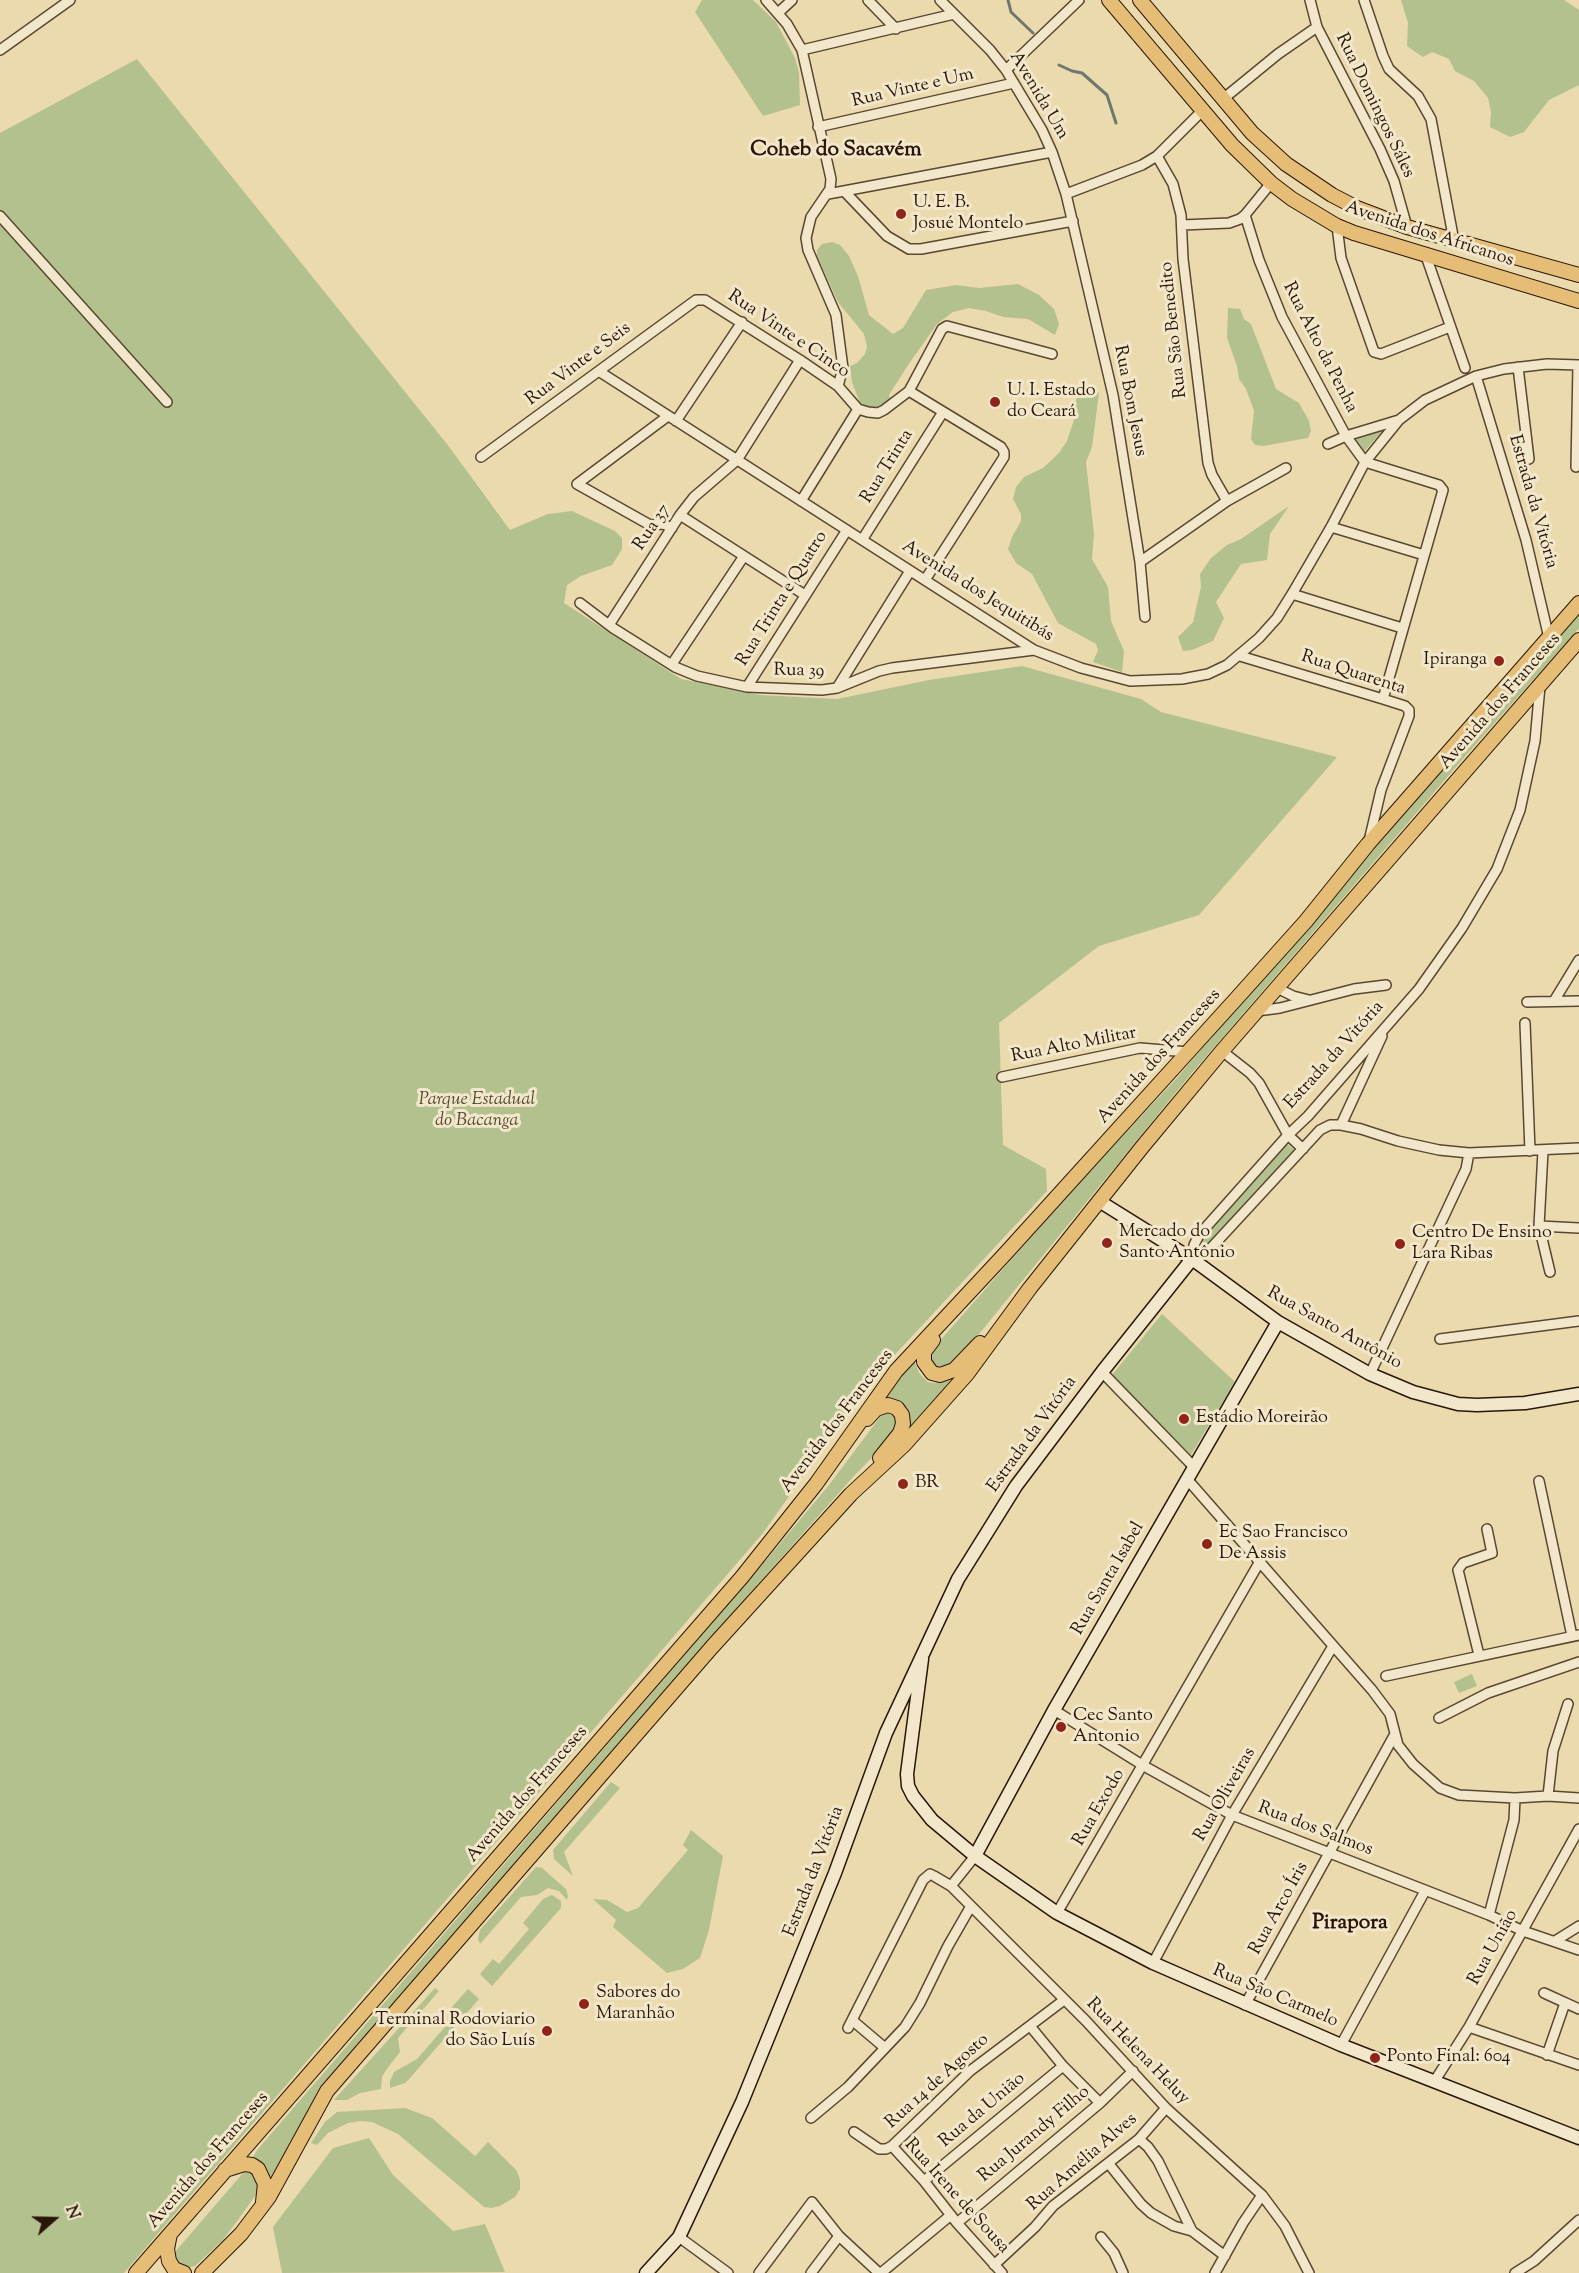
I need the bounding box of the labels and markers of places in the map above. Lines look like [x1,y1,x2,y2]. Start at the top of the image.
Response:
place label: U. E. B. Josué Montelo [913,193,1023,236]
marker: U. E. B. Josué Montelo [894,207,908,221]
place label: U. I. Estado do Ceará [1007,381,1096,424]
marker: U. I. Estado do Ceará [988,395,1002,409]
place label: Ipiranga [1423,650,1487,672]
marker: Ipiranga [1492,654,1506,668]
place label: Mercado do Santo Antônio [1119,1222,1235,1264]
place label: Centro De Ensino Lara Ribas [1412,1223,1552,1266]
marker: Mercado do Santo Antônio [1100,1236,1114,1250]
marker: Centro De Ensino Lara Ribas [1393,1237,1407,1251]
place label: Estádio Moreirão [1196,1408,1328,1430]
marker: Estádio Moreirão [1177,1412,1191,1426]
place label: BR [915,1473,939,1495]
marker: BR [896,1477,910,1491]
place label: Ec Sao Francisco De Assis [1219,1523,1348,1565]
marker: Ec Sao Francisco De Assis [1200,1537,1214,1551]
place label: Cec Santo Antonio [1073,1706,1153,1748]
marker: Cec Santo Antonio [1054,1720,1068,1734]
place label: Sabores do Maranhão [596,1983,680,2026]
marker: Sabores do Maranhão [577,1997,591,2011]
place label: Terminal Rodoviario do São Luís [375,2010,535,2052]
marker: Terminal Rodoviario do São Luís [540,2024,554,2038]
place label: Ponto Final: 604 [1387,2047,1510,2069]
marker: Ponto Final: 604 [1368,2051,1382,2065]

